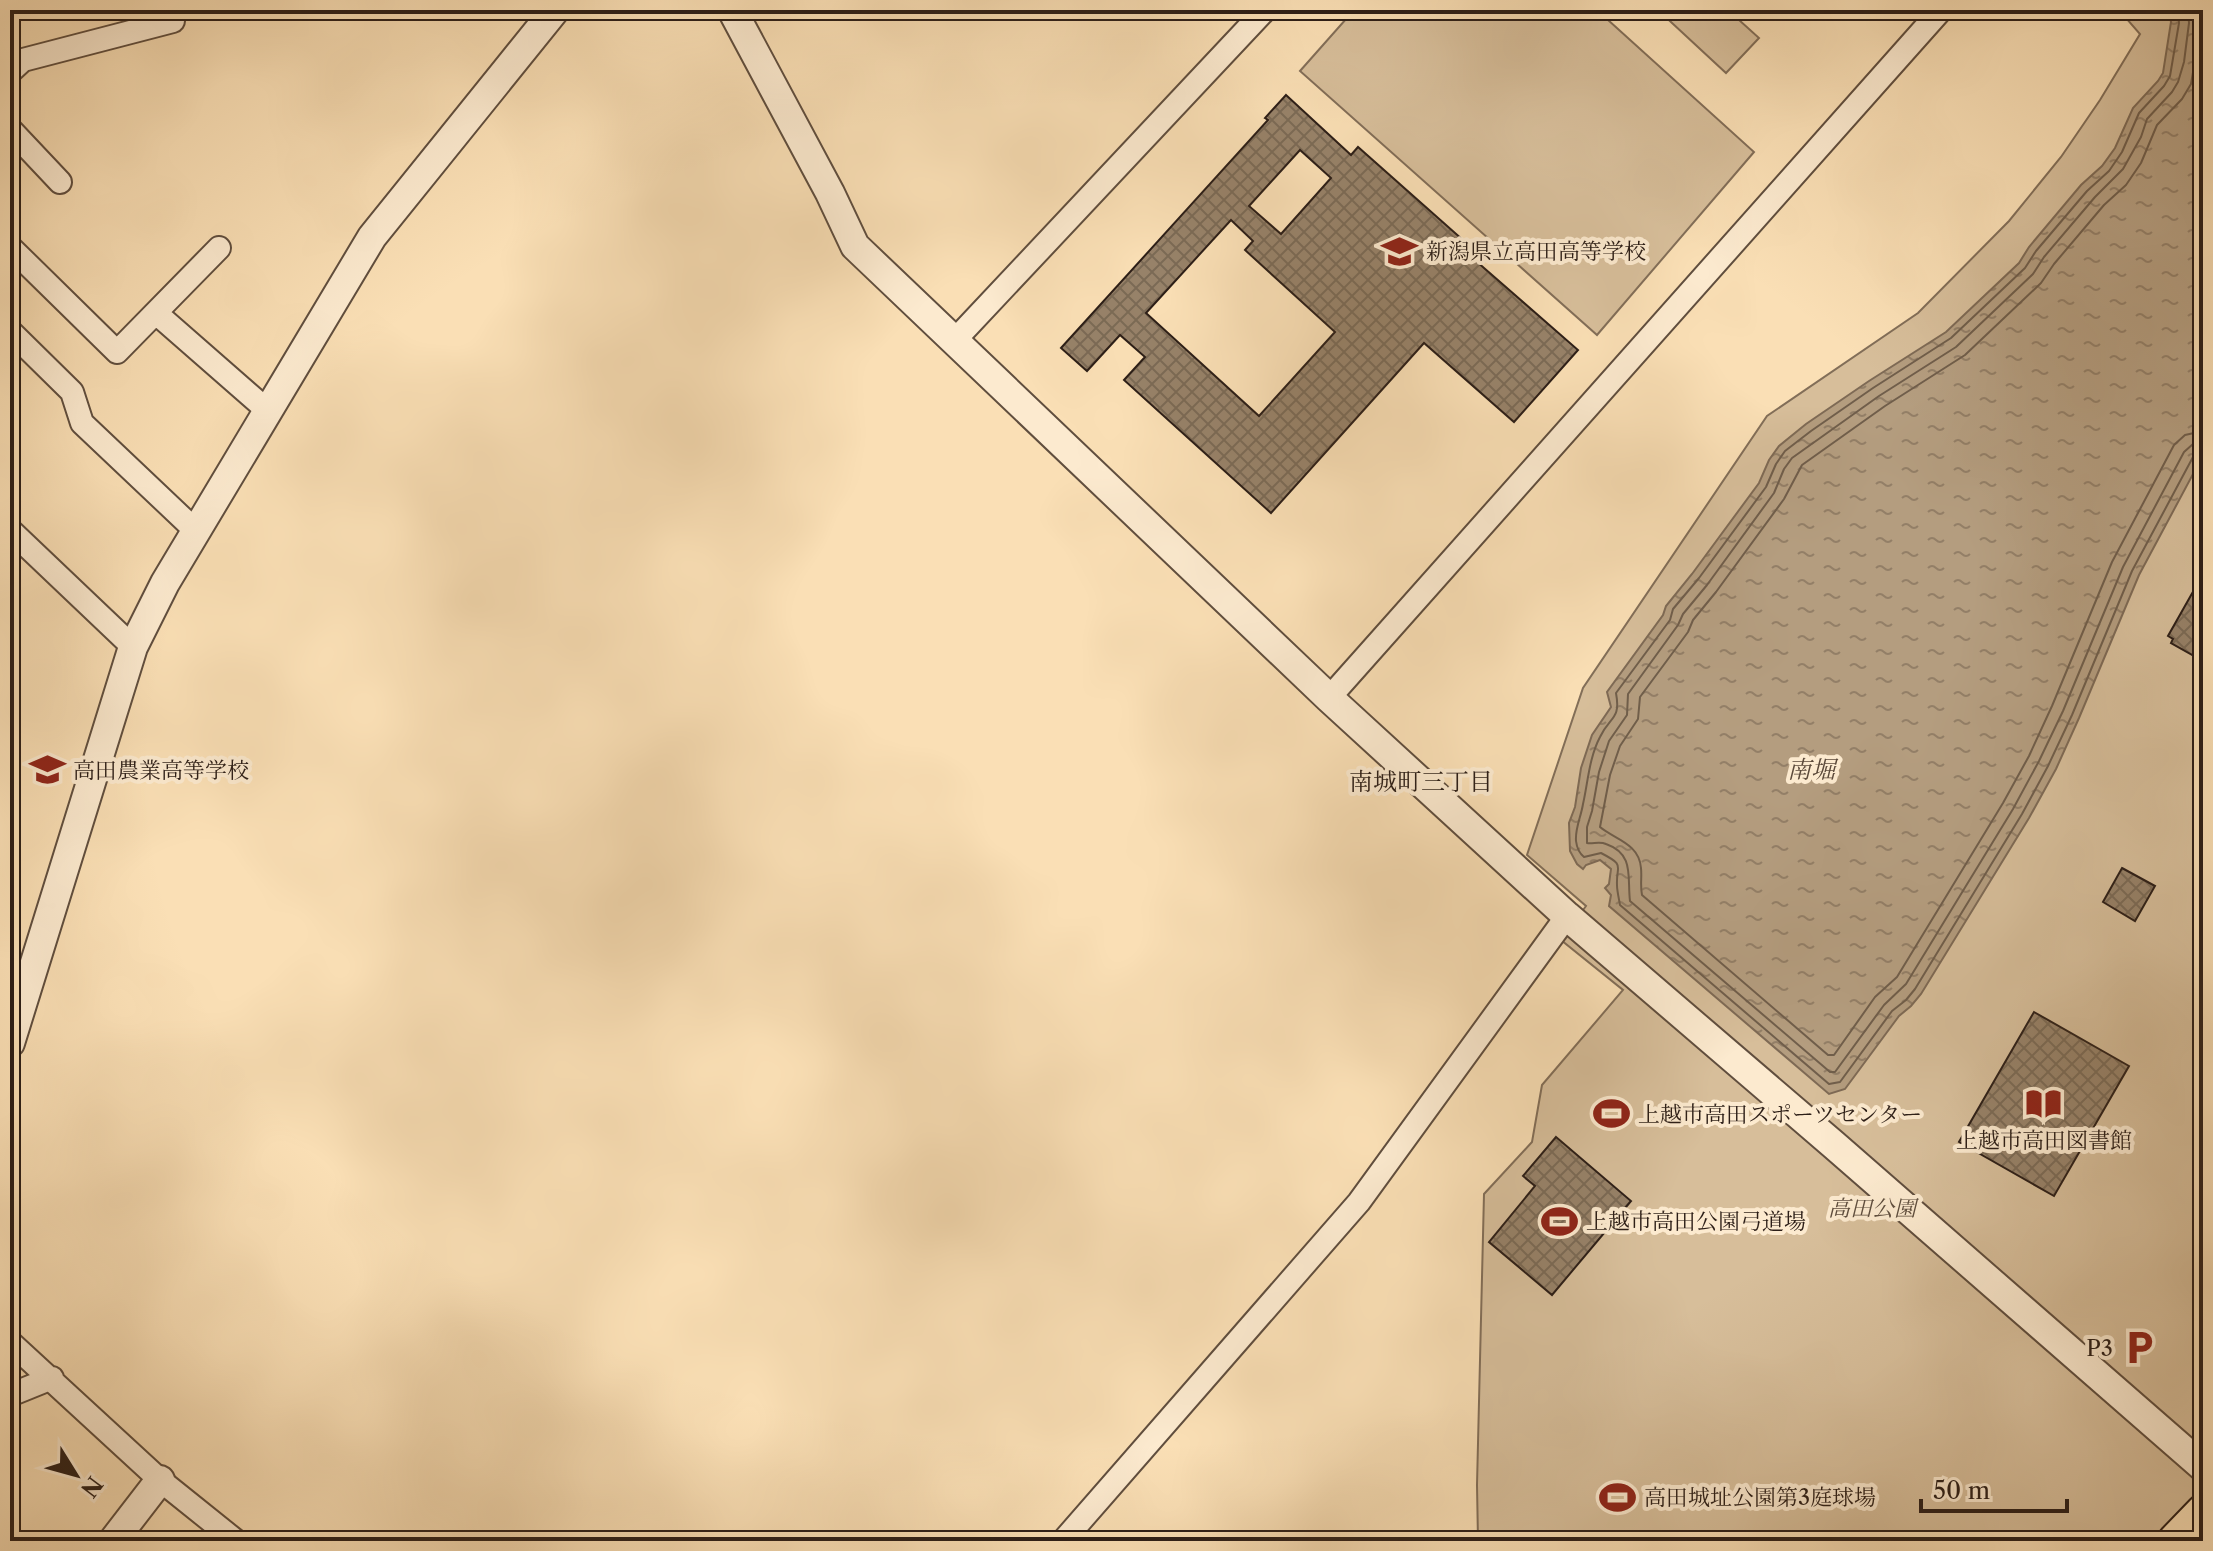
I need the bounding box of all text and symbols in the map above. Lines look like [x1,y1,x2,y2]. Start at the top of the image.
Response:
school or university icon: 新潟県立高田高等学校 [1381,232,1419,270]
place label: 新潟県立高田高等学校 [1426,238,1646,265]
school or university icon: 高田農業高等学校 [28,751,66,789]
water label: 南堀 [1787,755,1839,784]
place label: 高田農業高等学校 [73,757,249,784]
district label: 南城町三丁目 [1349,767,1493,796]
library icon: 上越市高田図書館 [2025,1085,2063,1123]
sports icon: 上越市高田スポーツセンター [1593,1095,1631,1133]
place label: 上越市高田スポーツセンター [1638,1101,1922,1128]
place label: 上越市高田図書館 [1956,1127,2132,1154]
park label: 高田公園 [1828,1195,1919,1222]
sports icon: 上越市高田公園弓道場 [1541,1202,1579,1240]
place label: 上越市高田公園弓道場 [1586,1208,1806,1235]
parking icon: P3 [2120,1329,2158,1367]
place label: P3 [2086,1335,2113,1362]
north arrow [36,1435,116,1515]
scale bar [1921,1463,2067,1513]
text: N [75,1471,108,1502]
text: 50 m [1933,1476,1990,1505]
sports icon: 高田城址公園第3庭球場 [1599,1478,1637,1516]
place label: 高田城址公園第3庭球場 [1644,1484,1876,1511]

